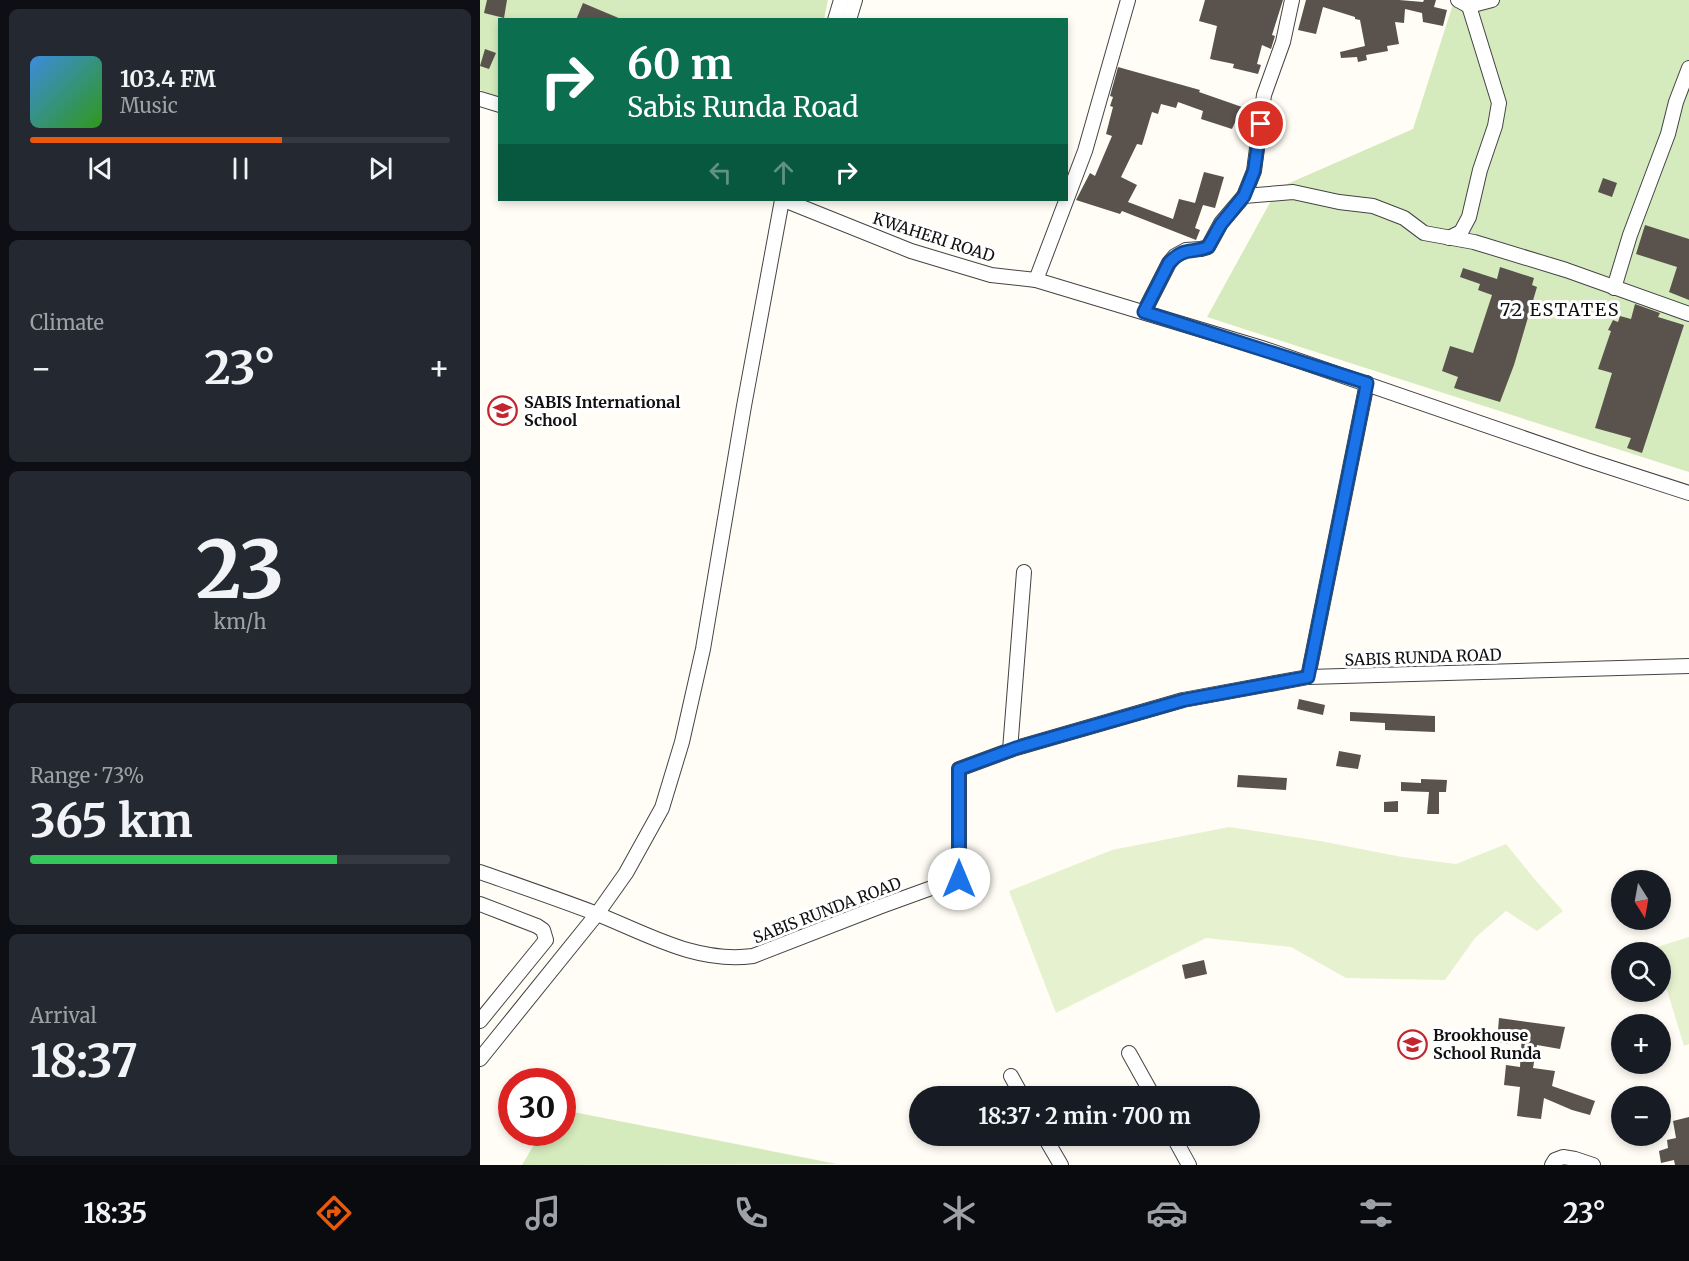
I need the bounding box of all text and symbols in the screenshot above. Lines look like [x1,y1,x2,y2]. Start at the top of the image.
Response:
text: 60 m [627,38,733,90]
icon: right [528,42,606,120]
text: 103.4 FM [120,65,216,93]
text: Sabis Runda Road [627,90,858,124]
text: Music [120,93,178,118]
pin [1235,98,1286,149]
icon: arrive [1244,107,1277,140]
icon: previous [84,152,117,185]
icon: pause [224,152,257,185]
icon: next [364,152,397,185]
icon: left [704,156,737,189]
icon: ahead [767,156,800,189]
icon: right [830,156,863,189]
street label: KWAHERI ROAD [871,208,997,266]
district label: 72 ESTATES [1500,298,1620,321]
text: Climate [30,310,104,335]
text: 23° [204,340,276,396]
text: − [30,348,52,389]
text: + [428,348,450,389]
place label: SABIS International School [524,392,680,430]
school or university icon: SABIS International School [487,395,519,427]
text: 23 [196,521,284,619]
text: km/h [214,609,266,634]
street label: SABIS RUNDA ROAD [1344,644,1502,670]
text: Range · 73% [30,763,144,788]
text: 365 km [30,793,193,849]
position arrow [927,847,991,911]
north arrow [1611,870,1671,930]
map controls [1611,870,1671,1146]
street label: SABIS RUNDA ROAD [750,873,904,947]
button: search [1611,942,1671,1002]
text: Arrival [30,1003,97,1028]
button: + [1611,1014,1671,1074]
place label: Brookhouse School Runda [1433,1025,1541,1063]
school or university icon: Brookhouse School Runda [1396,1028,1428,1060]
text: 18:37 [30,1033,138,1089]
speed limit sign: 30 [498,1068,576,1146]
button: − [1611,1086,1671,1146]
text: 18:37 · 2 min · 700 m [978,1102,1191,1130]
icon: directions [313,1192,355,1234]
icon: music [522,1192,564,1234]
icon: phone [730,1192,772,1234]
icon: climate [938,1192,980,1234]
icon: car [1146,1192,1188,1234]
icon: filters [1355,1192,1397,1234]
text: 18:35 [83,1196,147,1230]
text: 23° [1563,1196,1606,1230]

